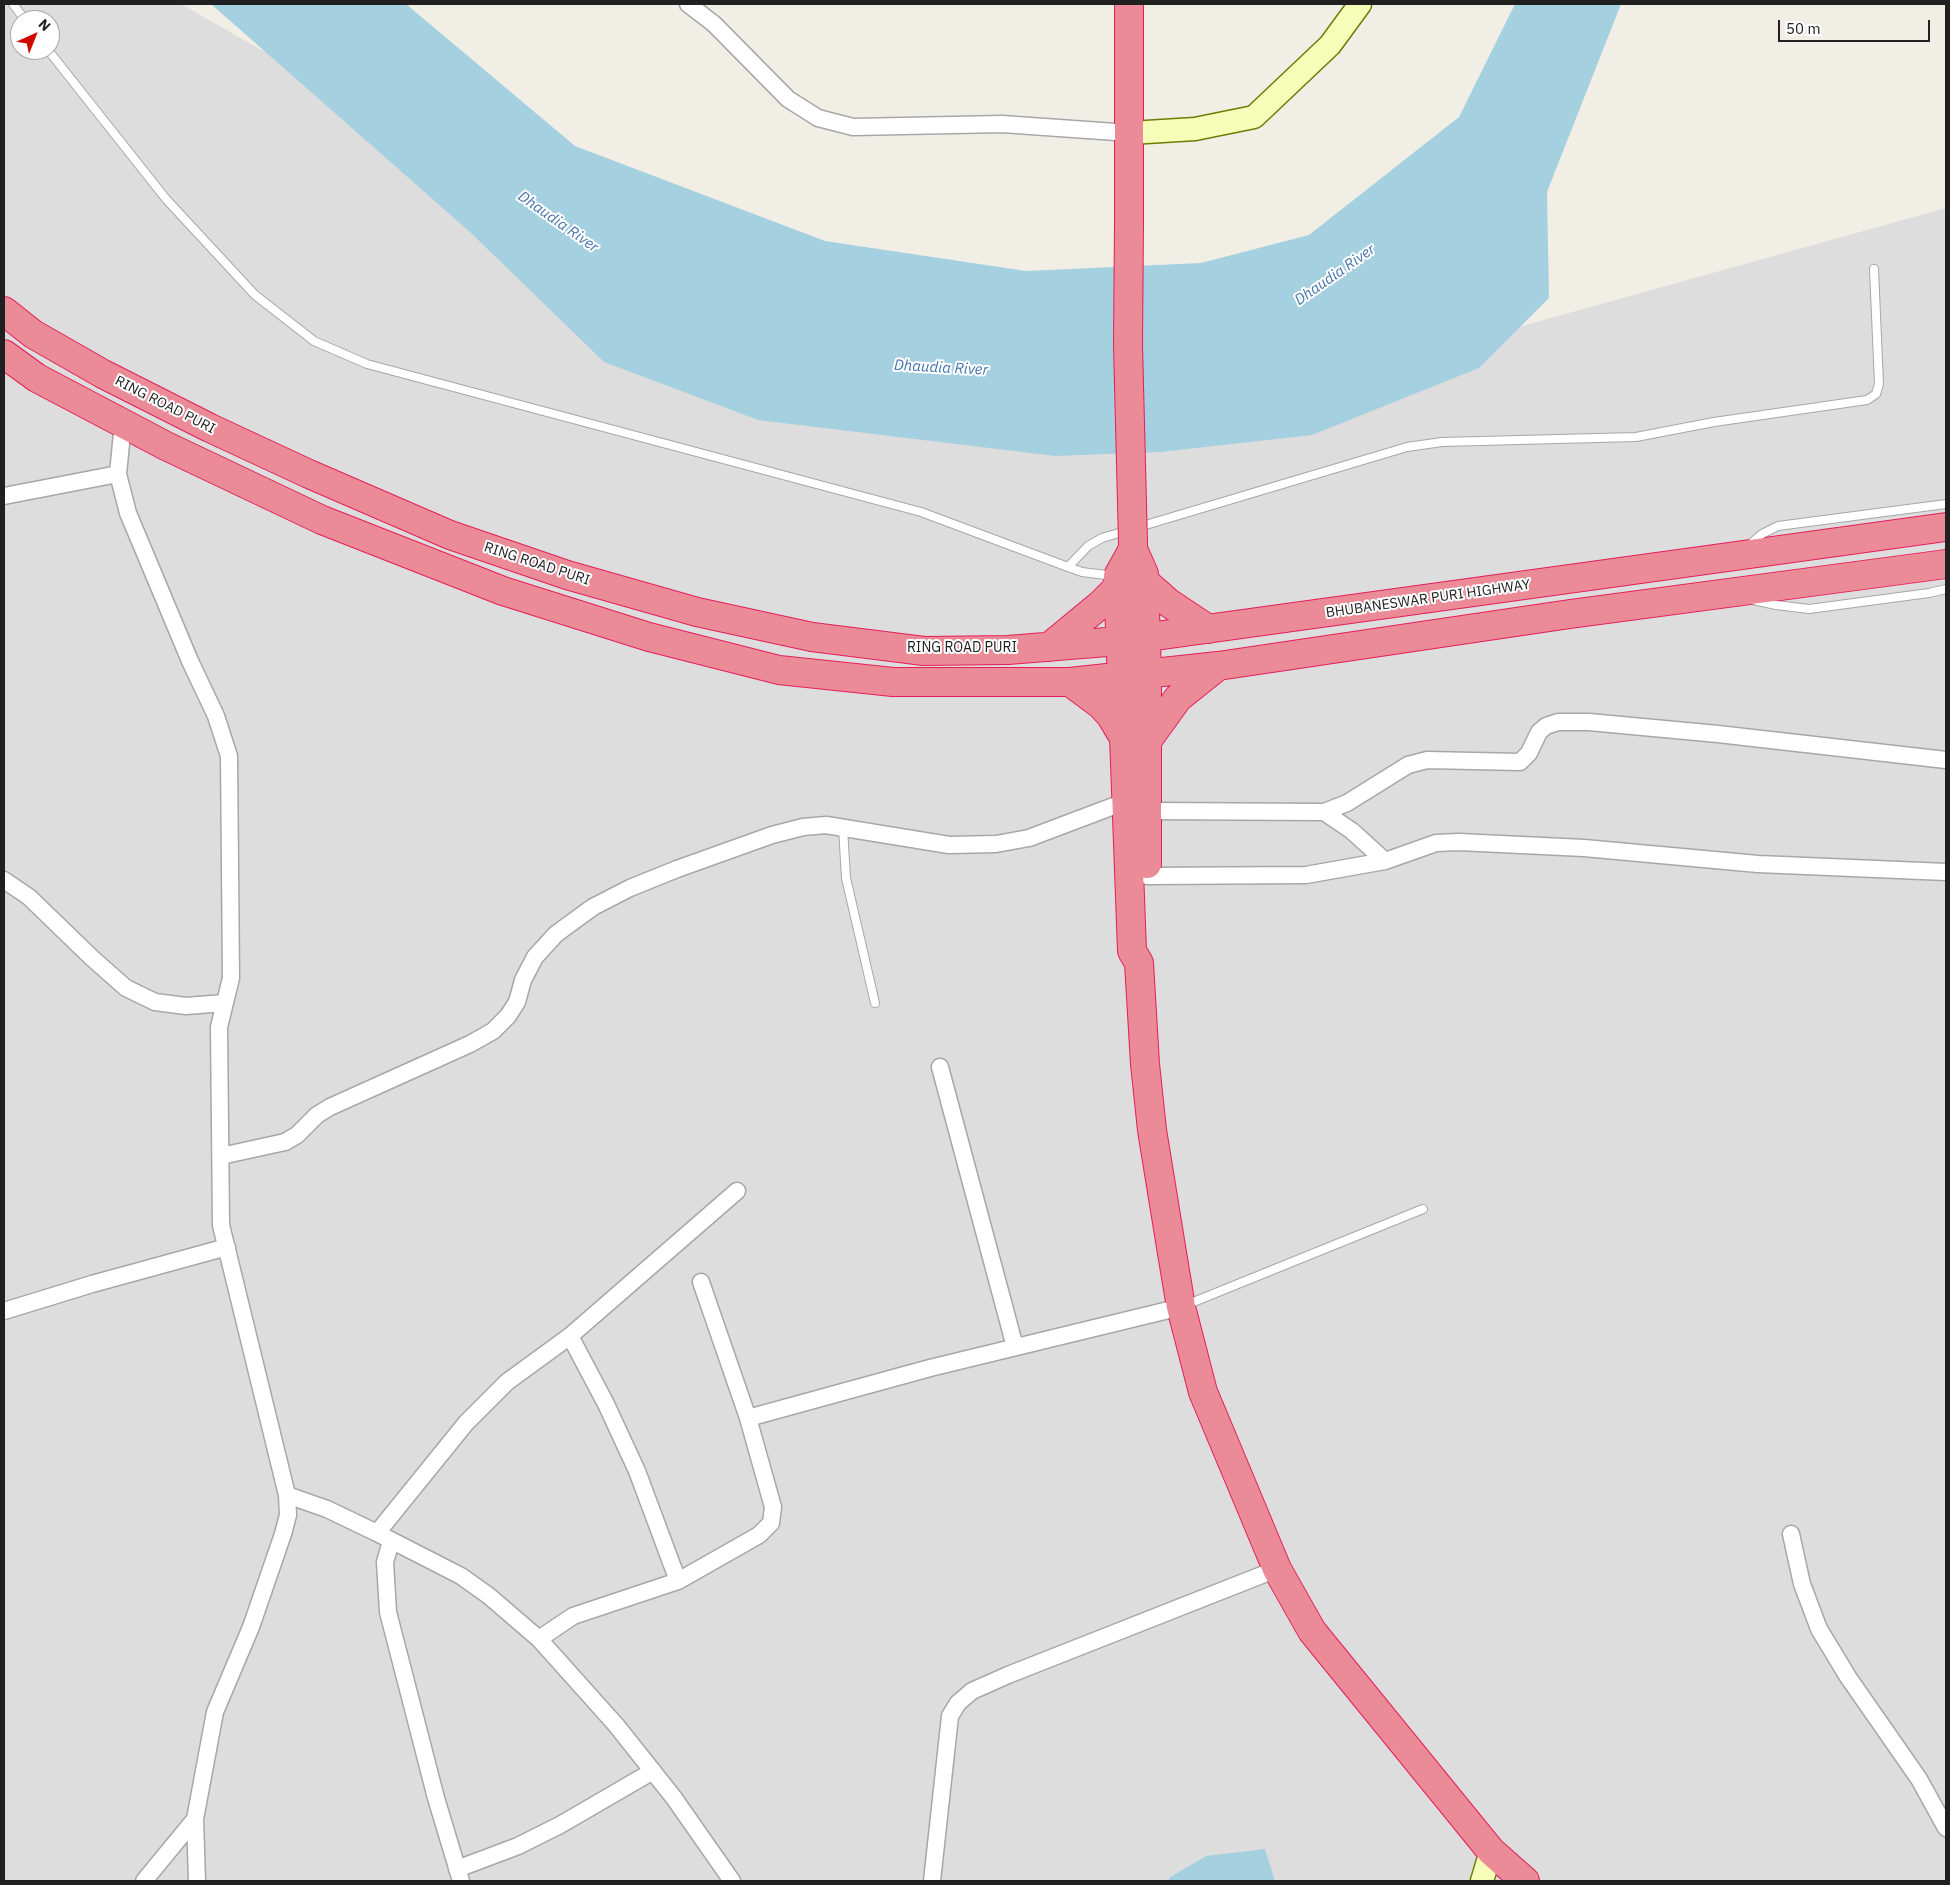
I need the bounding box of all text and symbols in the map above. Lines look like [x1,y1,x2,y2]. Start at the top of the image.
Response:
north arrow [10,10,60,60]
scale bar [1780,10,1932,42]
text: N [35,15,55,35]
text: 50 m [1786,19,1821,38]
water label: Dhaudia River [514,188,602,256]
water label: Dhaudia River [1291,241,1379,309]
water label: Dhaudia River [894,357,988,379]
street label: RING ROAD PURI [112,372,218,438]
street label: RING ROAD PURI [482,539,592,589]
street label: BHUBANESWAR PURI HIGHWAY [1325,576,1531,622]
street label: RING ROAD PURI [907,640,1017,656]

